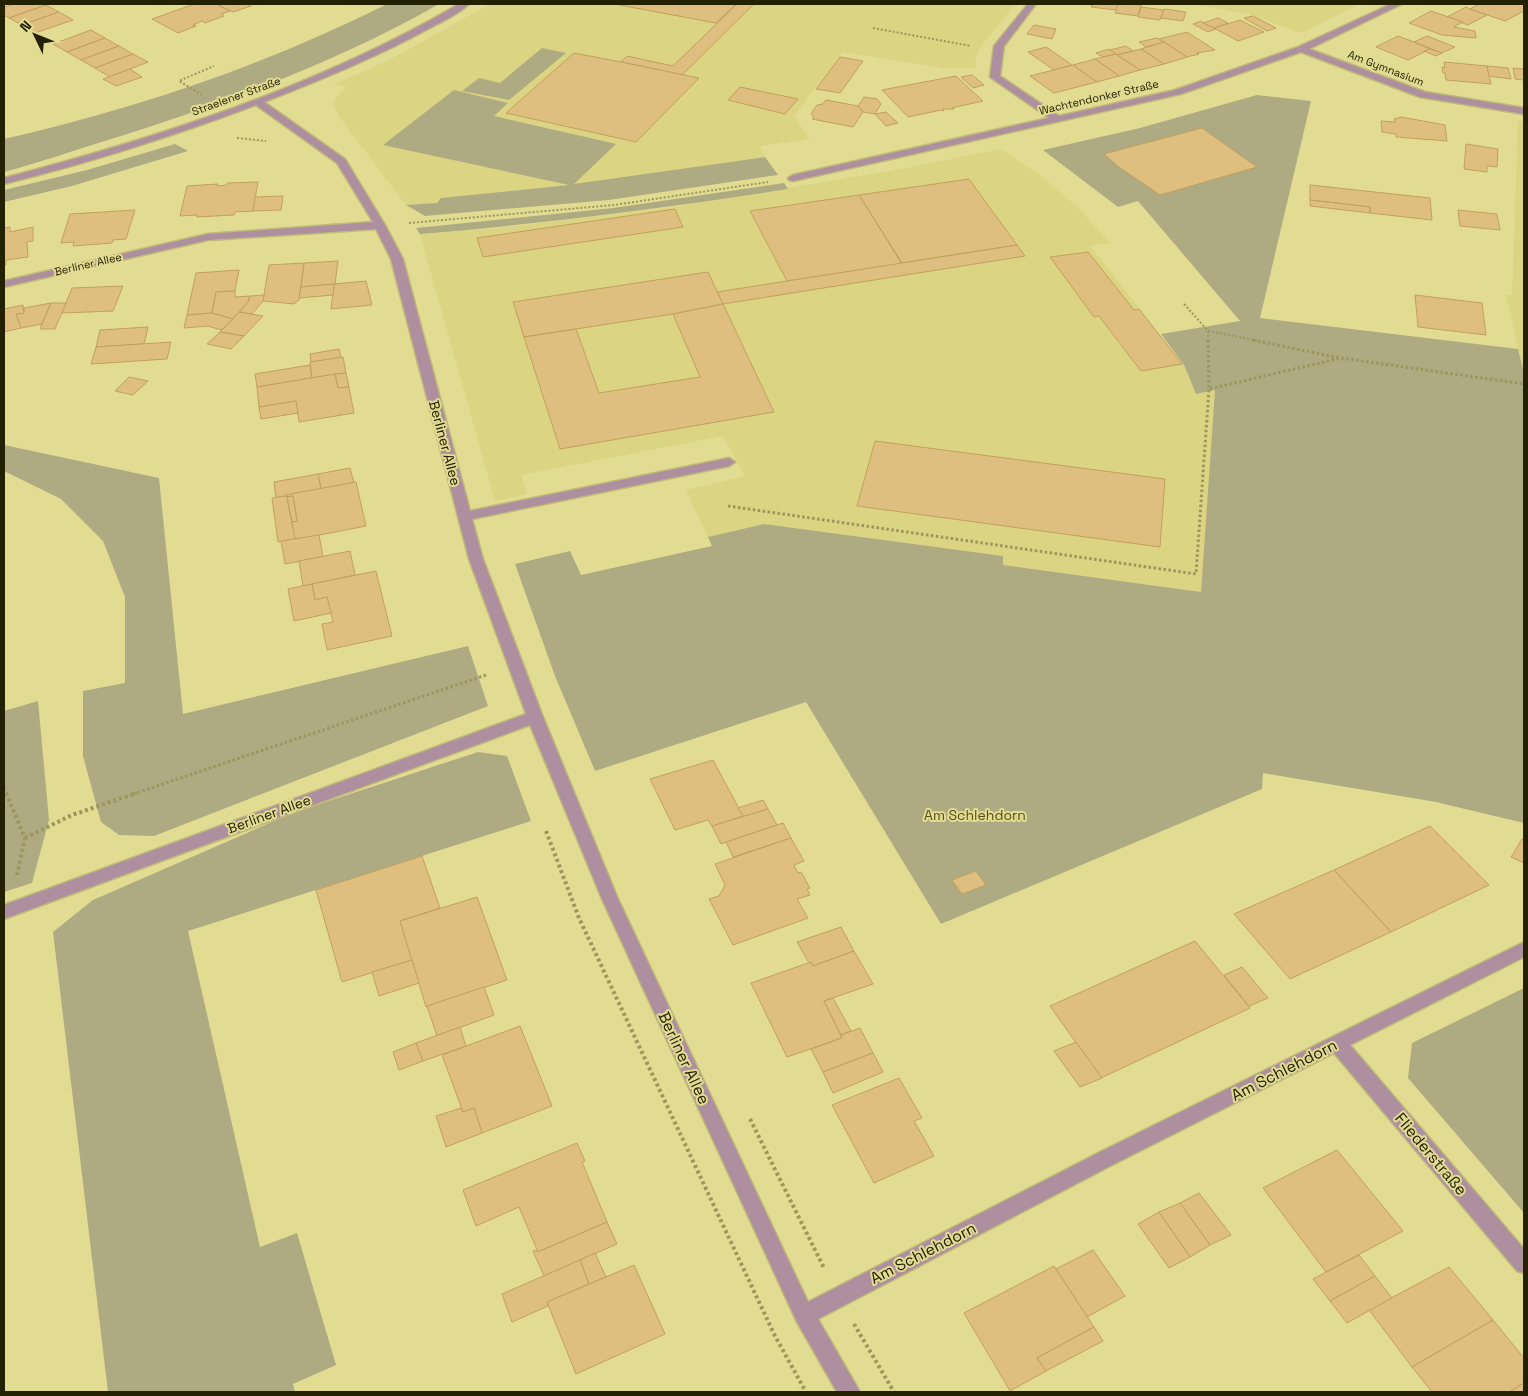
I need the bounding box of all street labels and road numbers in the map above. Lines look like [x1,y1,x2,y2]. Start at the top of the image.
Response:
street label: Am Gymnasium [1346,47,1426,89]
street label: Straelener Straße [190,73,282,119]
street label: Wachtendonker Straße [1038,76,1160,118]
street label: Berliner Allee [53,249,123,279]
street label: Berliner Allee [425,398,465,488]
street label: Berliner Allee [225,791,313,837]
street label: Berliner Allee [653,1008,715,1108]
street label: Am Schlehdorn [1227,1034,1341,1106]
street label: Fliederstraße [1390,1108,1472,1200]
street label: Am Schlehdorn [866,1217,980,1289]

